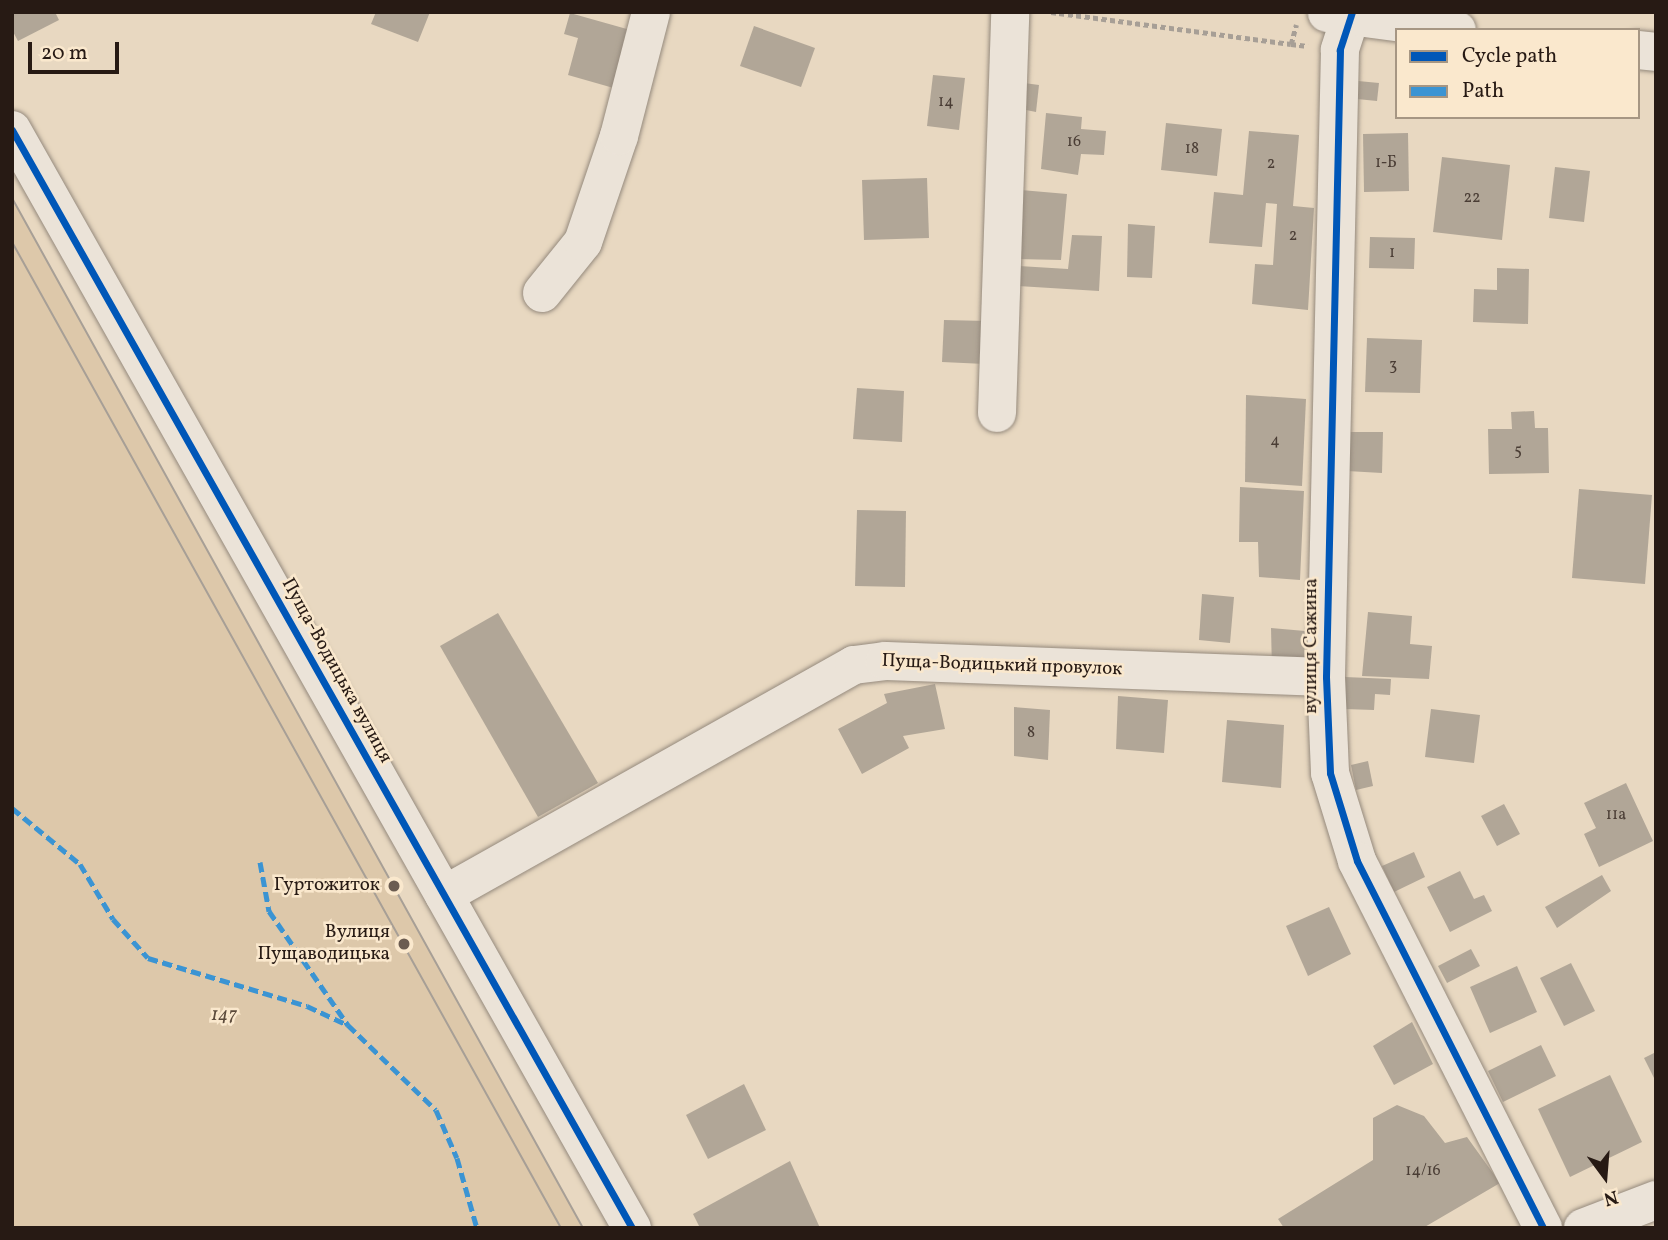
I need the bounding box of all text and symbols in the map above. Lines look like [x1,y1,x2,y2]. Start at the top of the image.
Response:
scale bar [32,28,122,72]
legend [1395,28,1640,119]
text: 20 m [41,39,87,68]
text: Cycle path [1462,42,1557,71]
text: Path [1462,77,1504,106]
house number: 14 [938,92,954,112]
house number: 16 [1067,132,1081,152]
house number: 18 [1185,139,1199,159]
house number: 1-Б [1375,153,1397,173]
house number: 2 [1267,154,1275,174]
house number: 22 [1463,188,1481,208]
house number: 2 [1289,226,1297,246]
house number: 1 [1389,243,1395,263]
house number: 3 [1389,356,1397,376]
house number: 4 [1270,431,1280,451]
house number: 5 [1514,441,1522,461]
street label: Пуща-Водицька вулиця [276,574,396,768]
street label: вулиця Сажина [1301,578,1323,714]
street label: Пуща-Водицький провулок [881,650,1123,682]
house number: 8 [1027,723,1035,743]
house number: 11а [1606,805,1626,825]
place label: Гуртожиток [274,875,380,897]
marker: Гуртожиток [386,878,402,894]
place label: Вулиця Пущаводицька [258,922,390,966]
marker: Вулиця Пущаводицька [396,936,412,952]
park label: 147 [211,1005,237,1027]
north arrow [1570,1142,1640,1212]
house number: 14/16 [1405,1161,1441,1181]
text: N [1601,1183,1621,1212]

